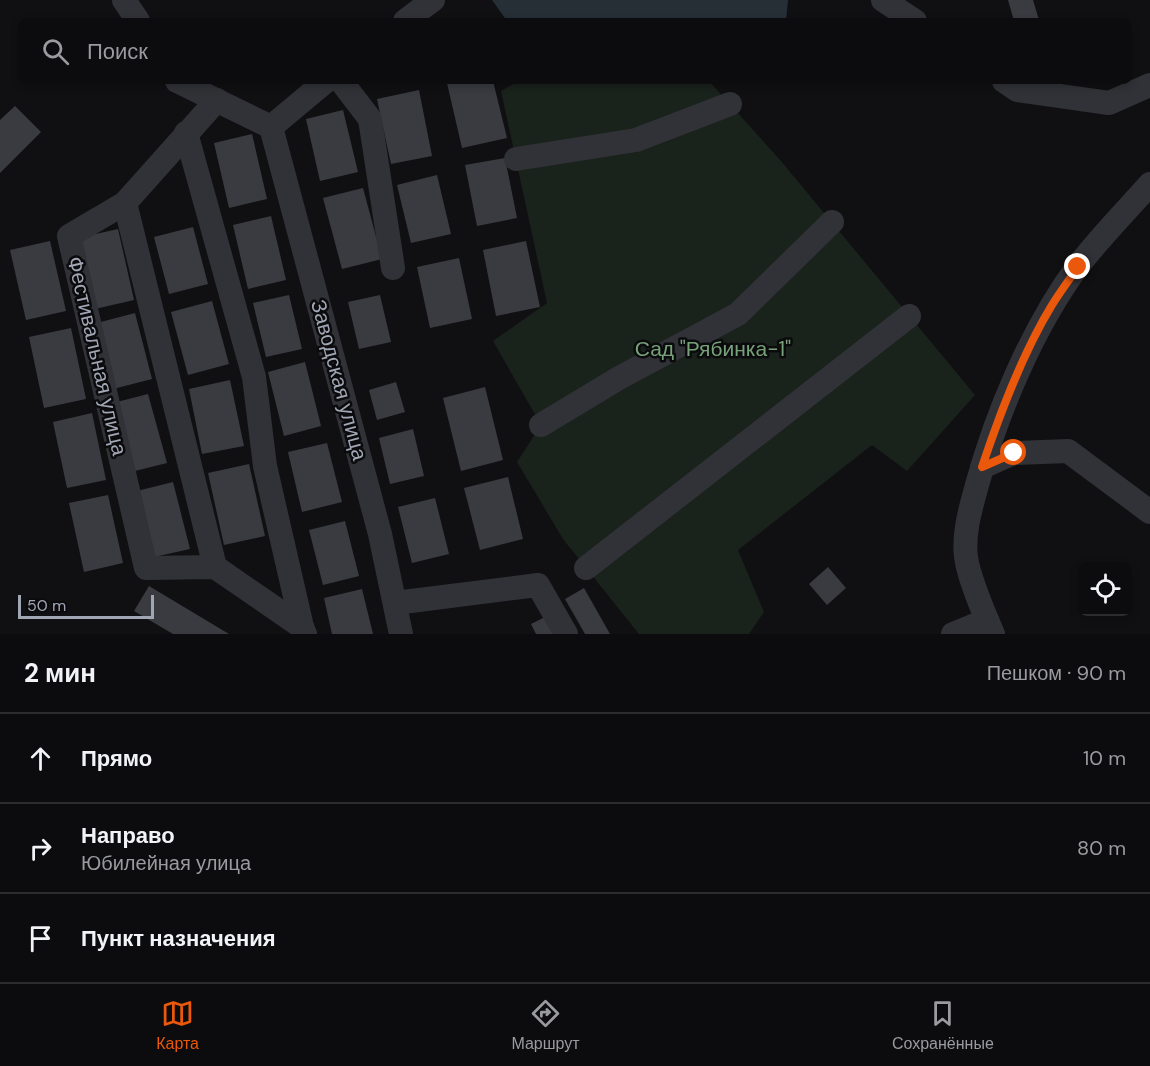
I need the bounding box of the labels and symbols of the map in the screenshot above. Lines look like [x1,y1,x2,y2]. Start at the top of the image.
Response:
route end [1064,253,1090,279]
street label: Фестивальная улица [60,254,134,458]
street label: Заводская улица [304,297,374,464]
park label: Сад "Рябинка-1" [635,335,791,363]
route start [1000,439,1026,465]
scale bar [18,592,154,620]

